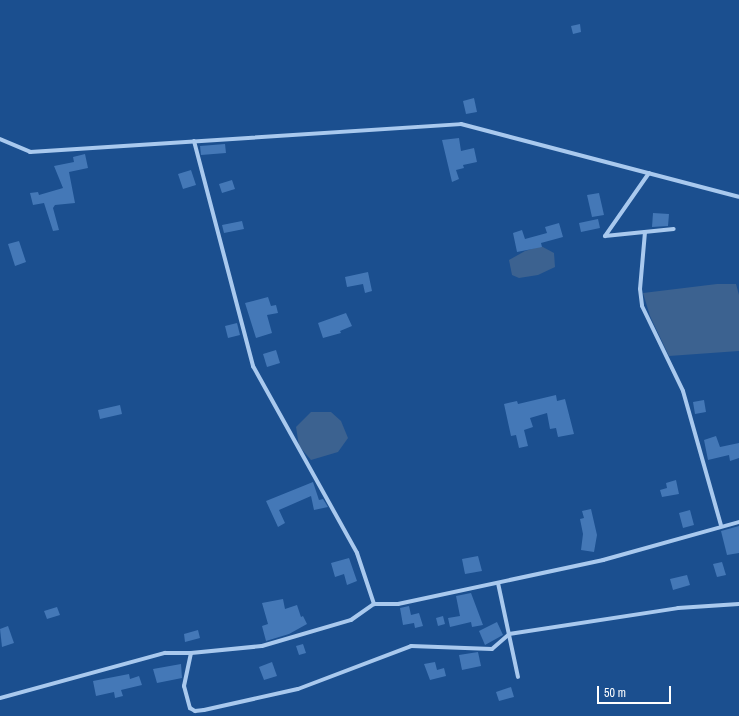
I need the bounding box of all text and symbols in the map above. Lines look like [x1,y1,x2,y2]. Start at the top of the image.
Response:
scale bar [599,678,673,704]
text: 50 m [604,685,626,701]

